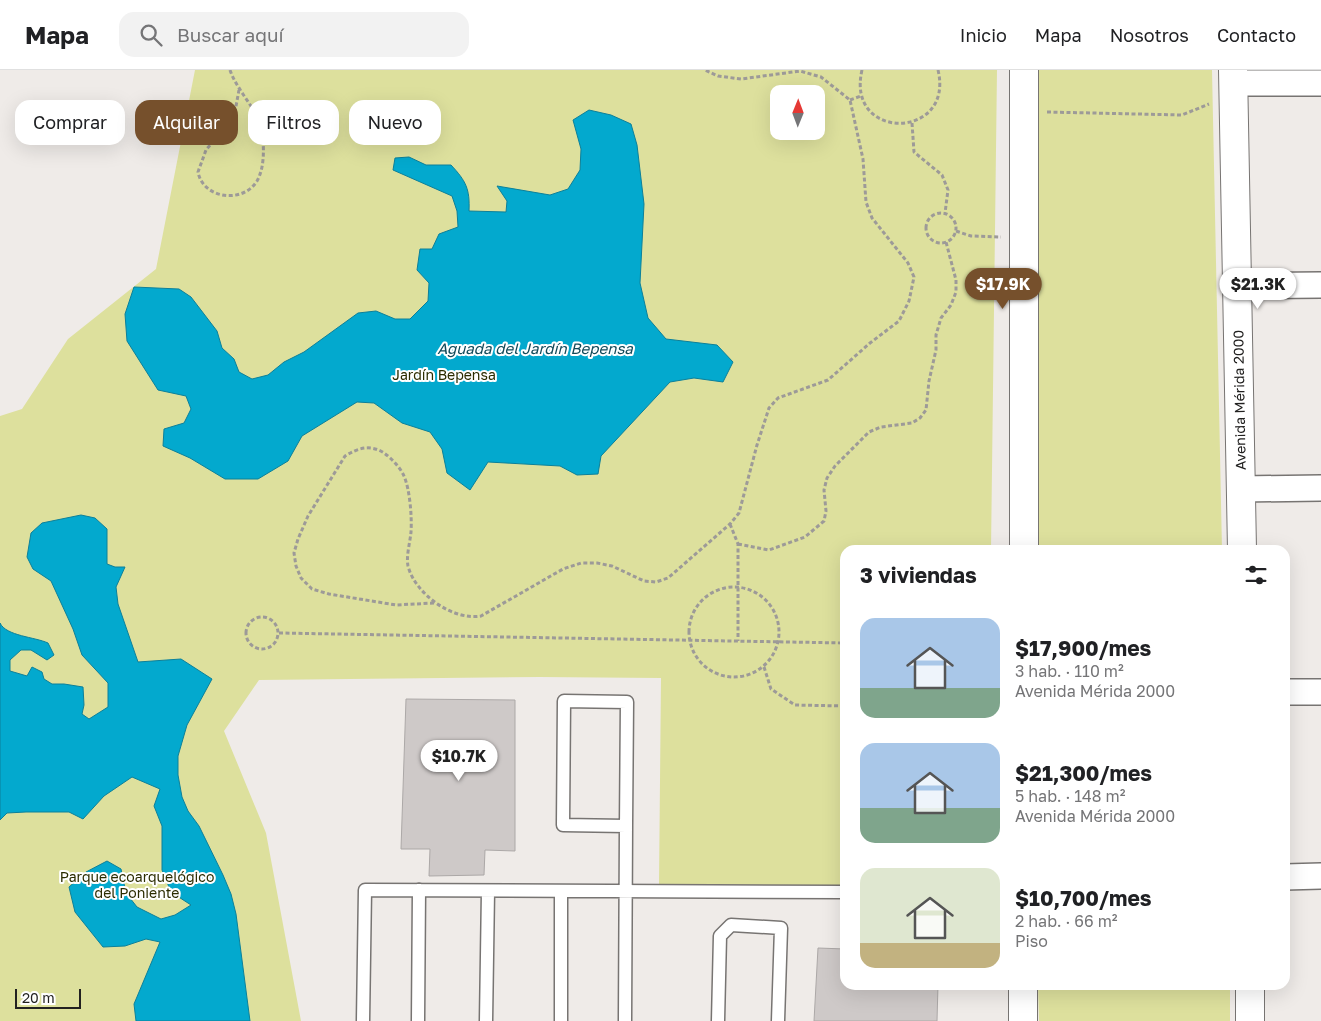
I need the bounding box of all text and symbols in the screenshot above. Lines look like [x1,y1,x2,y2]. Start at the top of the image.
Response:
search box [119,12,469,57]
text: Mapa [25,20,89,49]
icon: search [137,21,165,49]
text: Buscar aquí [177,23,284,46]
text: Inicio [960,24,1007,46]
text: Mapa [1035,24,1082,46]
text: Nosotros [1110,24,1189,46]
text: Contacto [1217,24,1296,46]
north arrow [770,85,825,140]
map controls [770,85,825,140]
chip: Comprar [15,100,125,145]
chip: Alquilar [135,100,238,145]
chip: Filtros [248,100,339,145]
chip: Nuevo [349,100,441,145]
pin: $17.9K [962,268,1044,310]
pin: $21.3K [1217,268,1299,310]
text: $17.9K [976,274,1030,294]
text: $21.3K [1230,274,1286,294]
street label: Avenida Mérida 2000 [1229,330,1249,470]
water label: Aguada del Jardín Bepensa [437,339,633,358]
park label: Jardín Bepensa [392,366,496,383]
icon: filters [1242,561,1270,589]
text: 3 viviendas [860,562,977,588]
text: $17,900/mes [1015,635,1151,661]
icon: home [900,638,960,698]
text: 3 hab. · 110 m² [1015,661,1124,681]
text: Avenida Mérida 2000 [1015,681,1175,701]
pin: $10.7K [418,740,500,782]
text: $10.7K [432,746,486,766]
text: $21,300/mes [1015,760,1152,786]
icon: home [900,763,960,823]
text: 5 hab. · 148 m² [1015,786,1125,806]
text: Avenida Mérida 2000 [1015,806,1175,826]
park label: Parque ecoarquelógico del Poniente [60,868,214,901]
text: $10,700/mes [1015,885,1152,911]
icon: home [900,888,960,948]
text: 2 hab. · 66 m² [1015,911,1118,931]
text: Piso [1015,931,1048,951]
scale bar [15,986,81,1009]
text: 20 m [22,989,55,1006]

